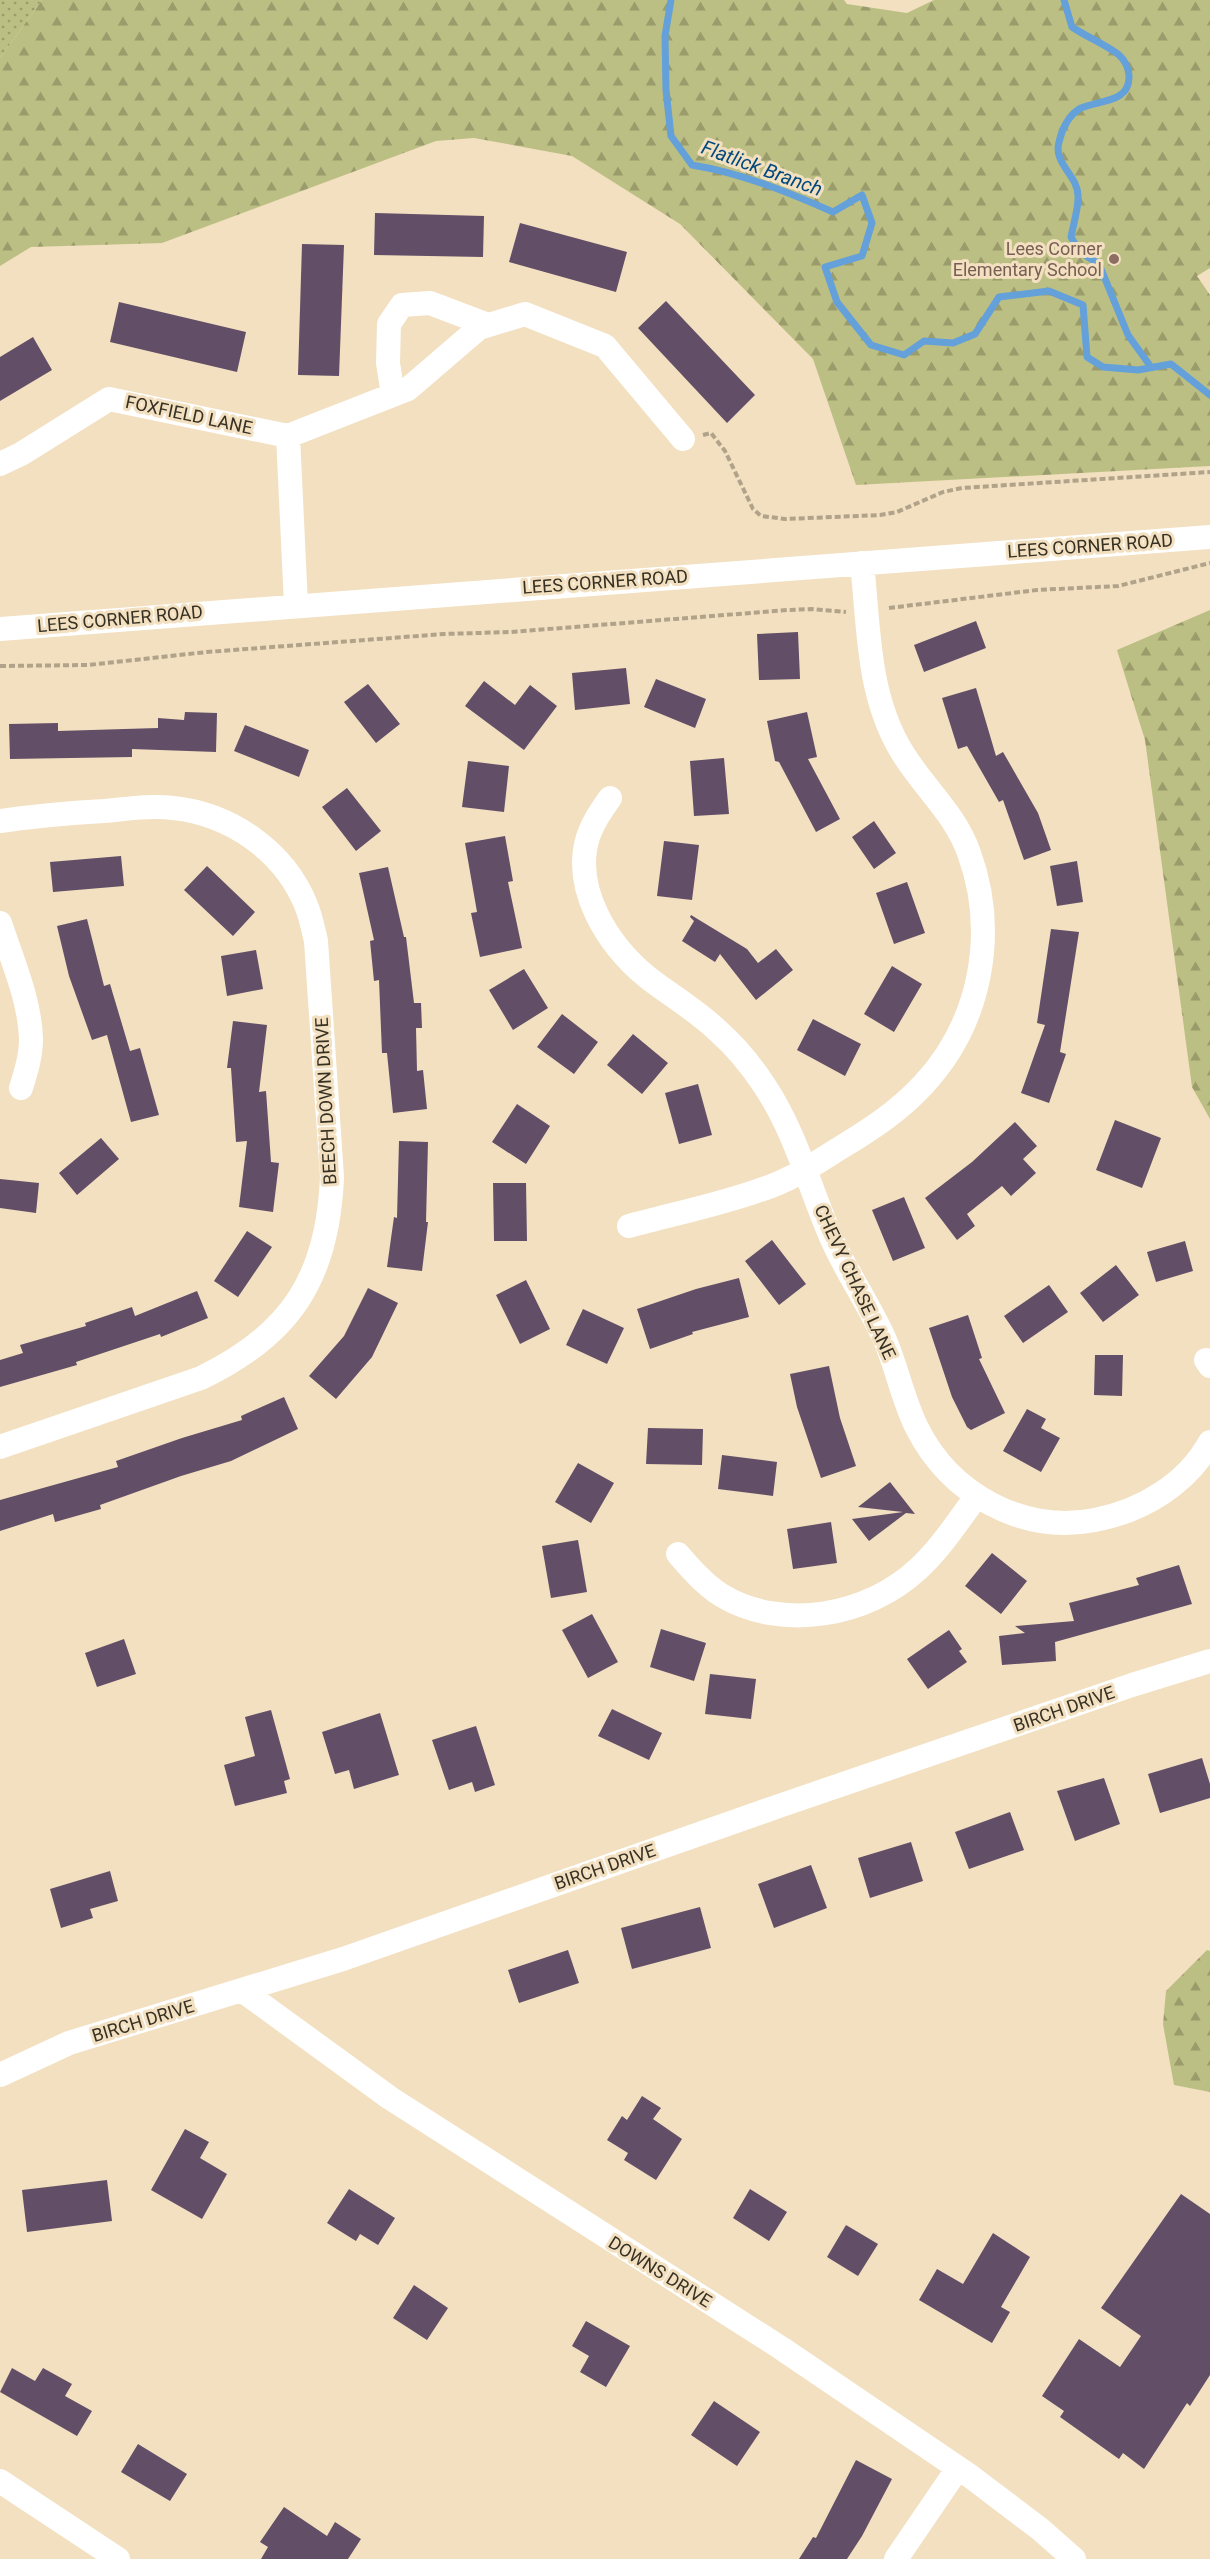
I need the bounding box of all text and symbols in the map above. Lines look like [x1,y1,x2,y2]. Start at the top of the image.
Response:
water label: Flatlick Branch [698,135,826,201]
place label: Lees Corner Elementary School [953,238,1102,280]
marker: Lees Corner Elementary School [1107,252,1121,266]
street label: FOXFIELD LANE [124,391,254,438]
street label: LEES CORNER ROAD [1006,529,1173,562]
street label: LEES CORNER ROAD [521,565,688,598]
street label: LEES CORNER ROAD [36,601,204,636]
street label: BEECH DOWN DRIVE [311,1017,340,1185]
street label: CHEVY CHASE LANE [810,1201,900,1362]
street label: BIRCH DRIVE [1010,1681,1117,1736]
street label: BIRCH DRIVE [551,1839,658,1894]
street label: BIRCH DRIVE [89,1995,196,2046]
street label: DOWNS DRIVE [605,2231,716,2312]

